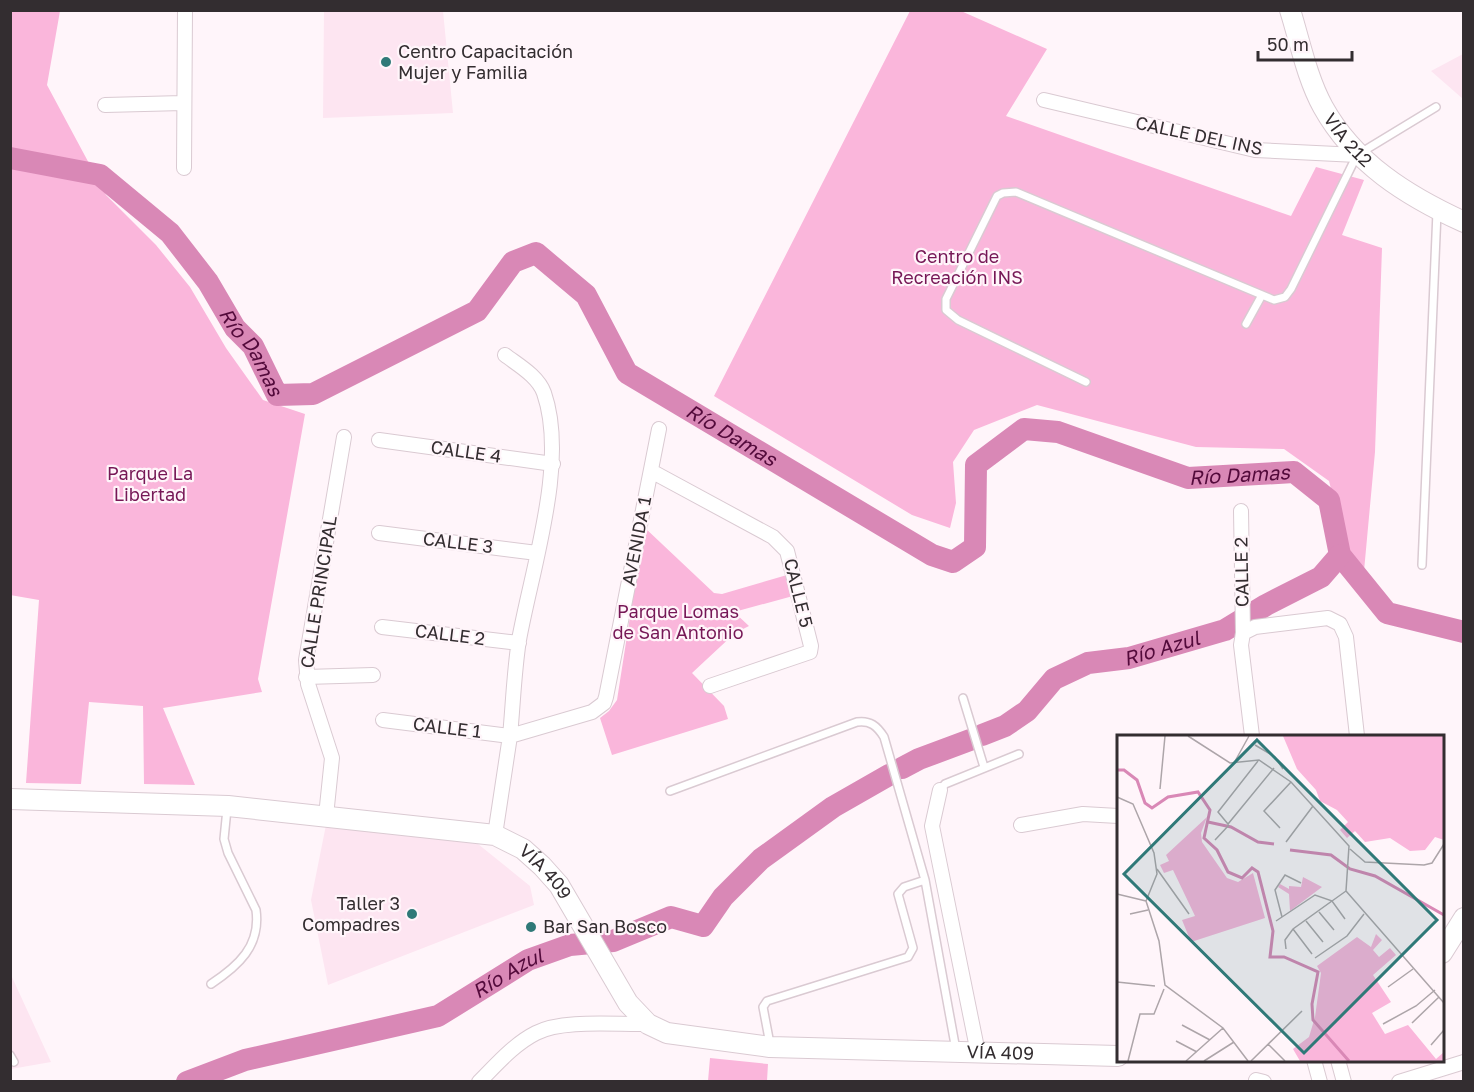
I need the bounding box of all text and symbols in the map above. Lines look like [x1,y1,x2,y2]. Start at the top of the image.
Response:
scale bar [1258,24,1352,62]
text: 50 m [1267,33,1309,55]
place label: Centro Capacitación Mujer y Familia [398,40,573,83]
marker: Centro Capacitación Mujer y Familia [379,55,393,69]
street label: VÍA 212 [1319,109,1377,171]
street label: CALLE DEL INS [1134,111,1265,159]
park label: Centro de Recreación INS [891,245,1023,288]
water label: Río Damas [215,303,289,401]
water label: Río Damas [682,398,782,471]
street label: CALLE 4 [429,435,503,467]
water label: Río Damas [1188,459,1292,489]
park label: Parque La Libertad [107,462,193,505]
street label: AVENIDA 1 [617,494,655,587]
street label: CALLE PRINCIPAL [295,514,341,670]
street label: CALLE 3 [422,527,494,557]
street label: CALLE 2 [1229,537,1253,607]
street label: CALLE 5 [780,556,818,630]
park label: Parque Lomas de San Antonio [613,600,743,643]
street label: CALLE 2 [414,619,486,649]
water label: Río Azul [1120,625,1203,670]
street label: CALLE 1 [412,712,483,742]
inset map [1117,735,1444,1062]
street label: VÍA 409 [515,839,577,903]
place label: Taller 3 Compadres [302,892,400,935]
marker: Taller 3 Compadres [405,907,419,921]
place label: Bar San Bosco [543,915,667,937]
marker: Bar San Bosco [524,920,538,934]
water label: Río Azul [468,942,547,1003]
street label: VÍA 409 [966,1040,1034,1064]

